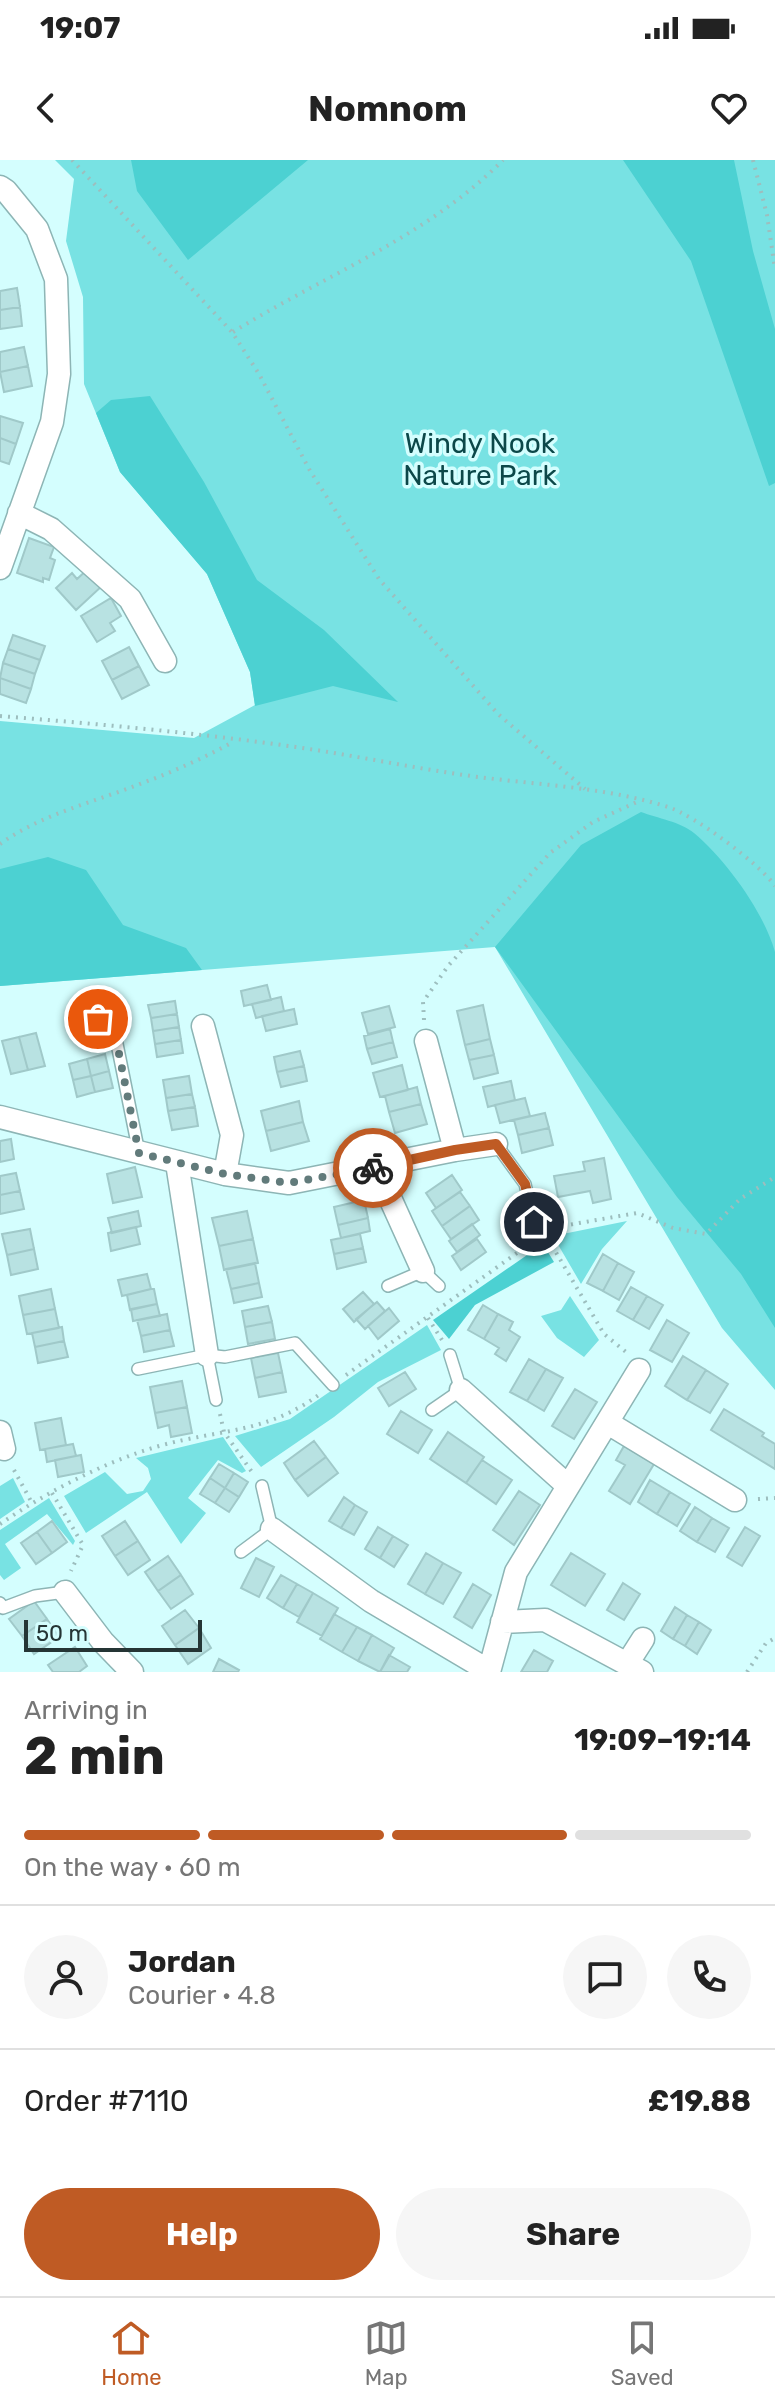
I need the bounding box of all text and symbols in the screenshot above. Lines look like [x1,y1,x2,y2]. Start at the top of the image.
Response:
text: 19:07 [40,10,121,46]
icon: back [24,86,68,130]
icon: heart [707,86,751,130]
text: Nomnom [308,87,467,130]
park label: Windy Nook Nature Park [403,427,557,492]
pin [64,985,132,1053]
icon: bag [76,997,120,1041]
courier [333,1128,413,1208]
icon: bike [351,1146,395,1190]
pin [500,1188,568,1256]
icon: home [512,1200,556,1244]
scale bar [24,1616,202,1652]
text: 50 m [36,1620,88,1647]
text: Arriving in [24,1695,148,1726]
text: 19:09–19:14 [574,1722,751,1758]
text: 2 min [24,1725,165,1787]
text: On the way · 60 m [24,1852,241,1883]
button: person [24,1935,108,2019]
button: chat [563,1935,647,2019]
button: phone [667,1935,751,2019]
text: Jordan [128,1944,236,1980]
text: Courier · 4.8 [128,1980,276,2011]
text: Order #7110 [24,2083,189,2119]
text: £19.88 [648,2083,751,2119]
button: Help [24,2188,380,2280]
button: Share [396,2188,751,2280]
tab: Home [101,2316,162,2391]
tab: Map [364,2316,408,2391]
tab: Saved [611,2316,674,2391]

